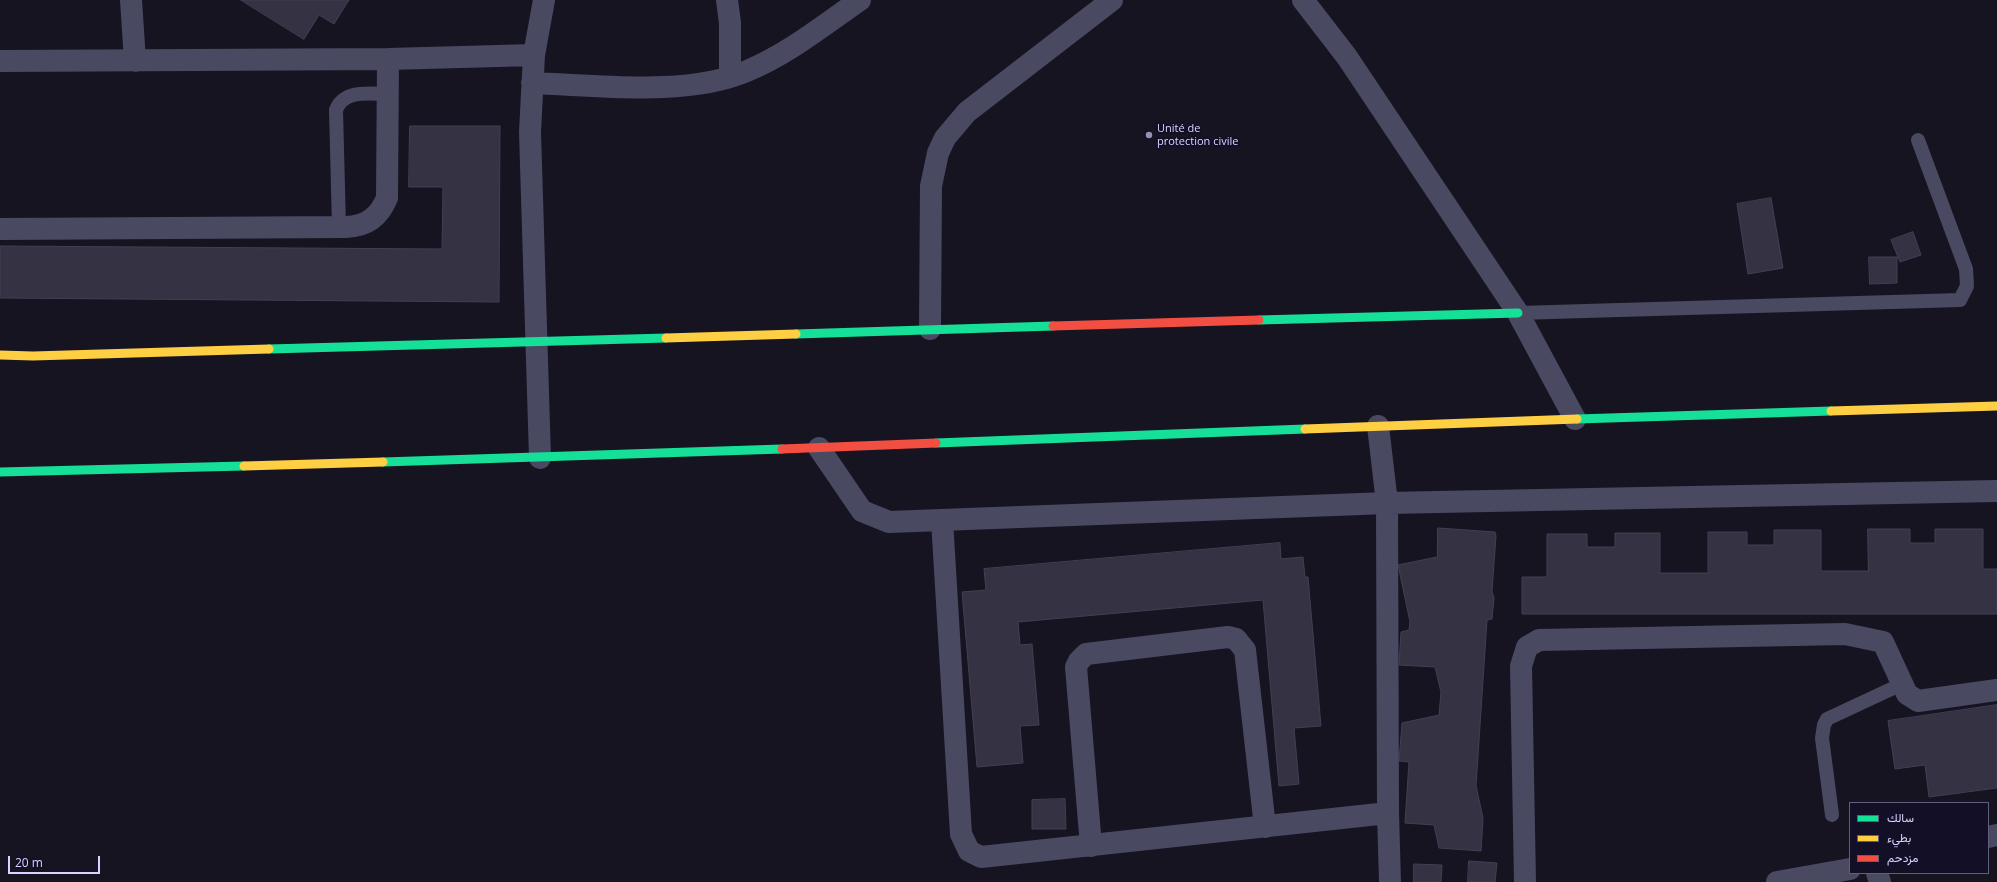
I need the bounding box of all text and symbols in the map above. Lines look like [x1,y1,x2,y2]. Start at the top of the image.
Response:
place label: Unité de protection civile [1157,122,1238,148]
marker: Unité de protection civile [1144,130,1154,140]
legend [1849,802,1989,874]
text: سالك [1887,809,1914,826]
text: بطيء [1887,829,1911,846]
scale bar [10,848,102,874]
text: مزدحم [1887,849,1918,866]
text: 20 m [15,854,43,871]

